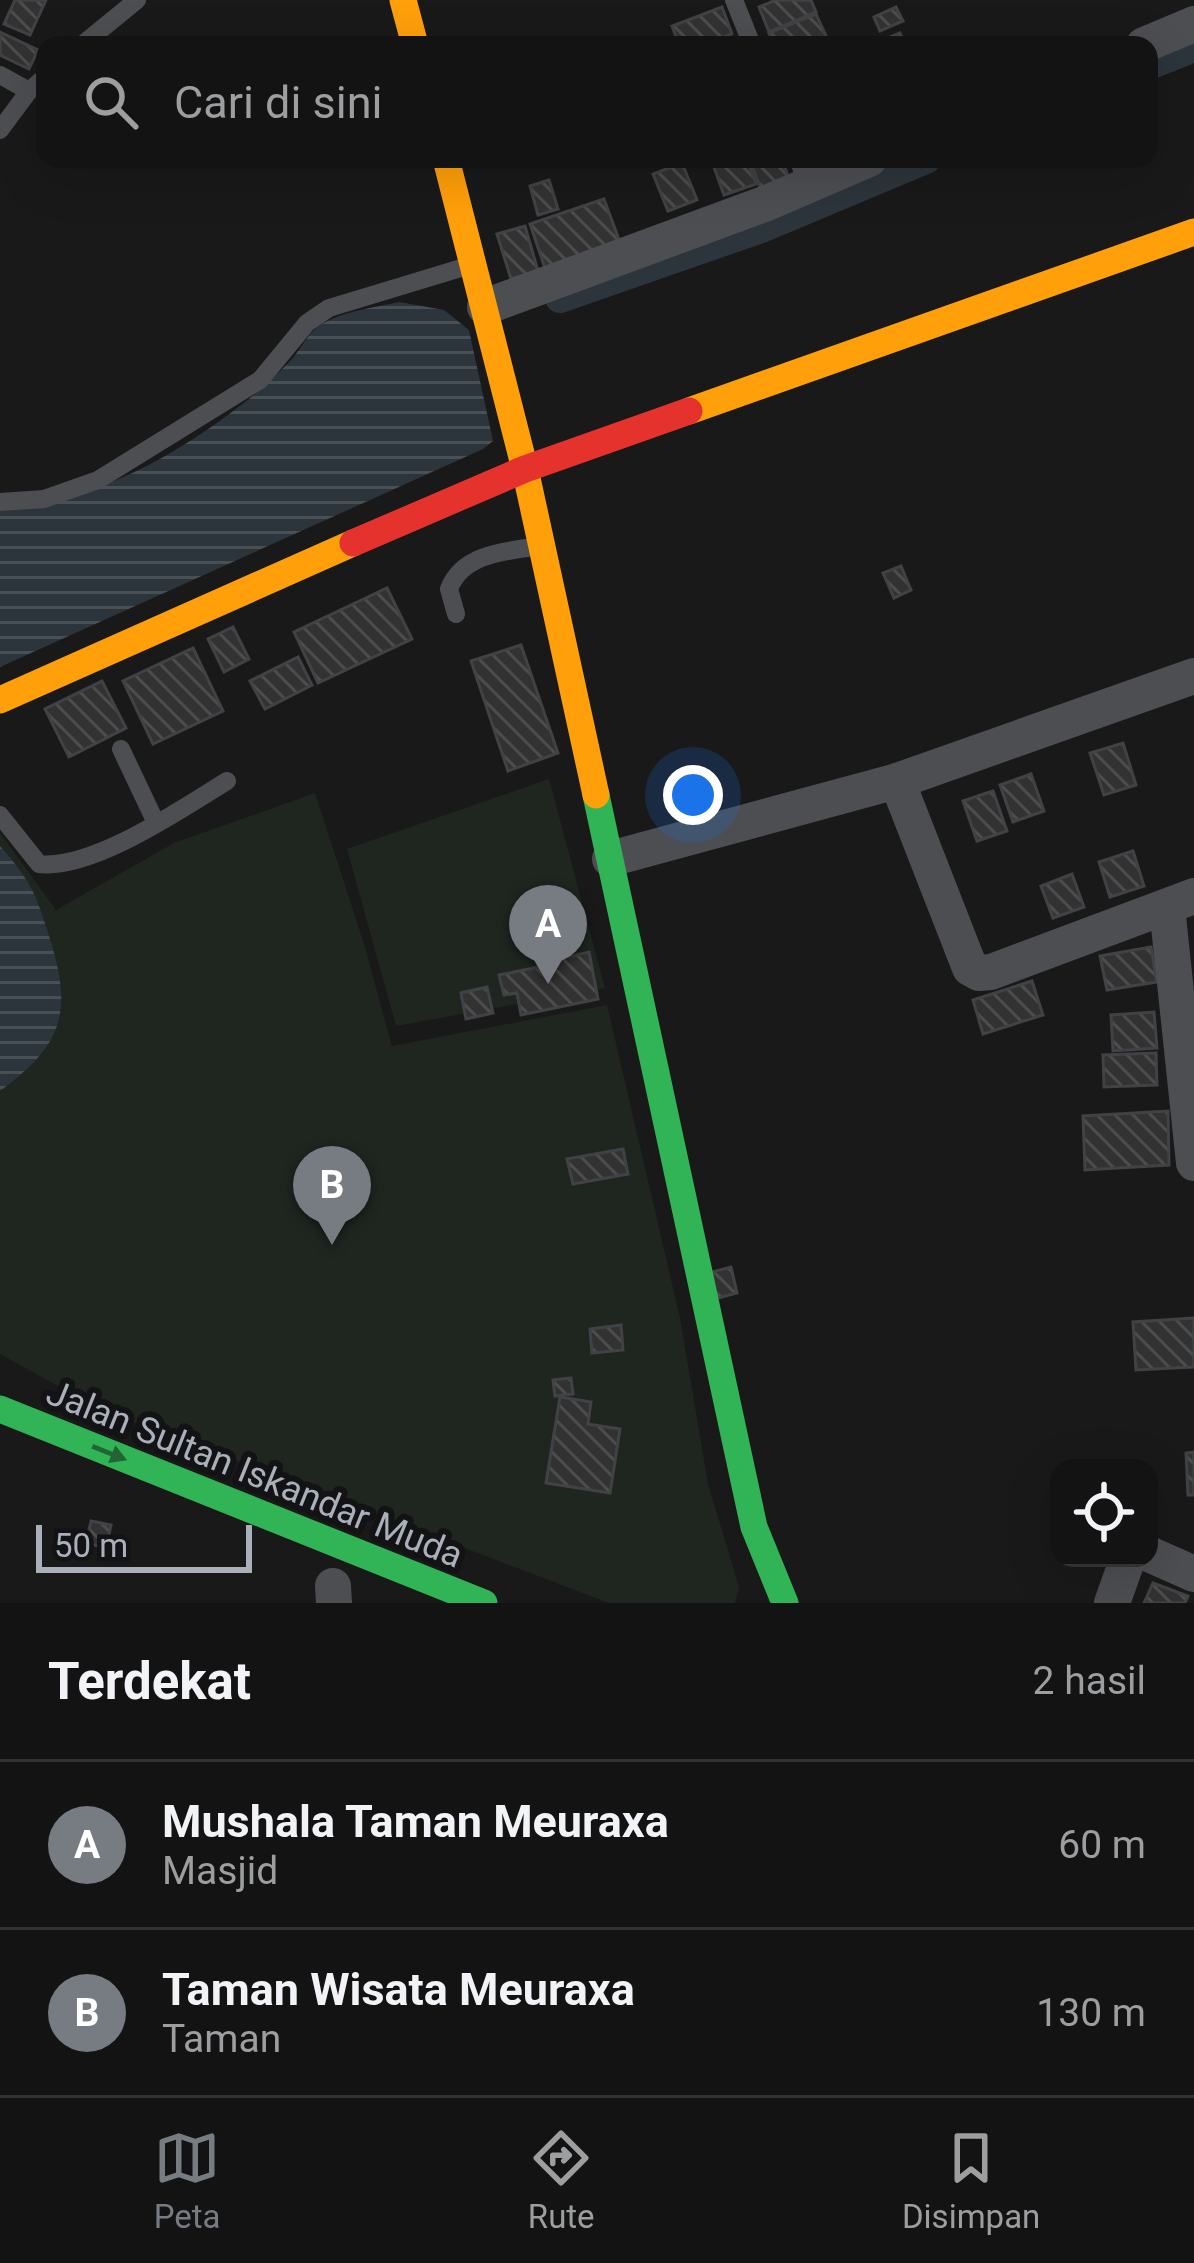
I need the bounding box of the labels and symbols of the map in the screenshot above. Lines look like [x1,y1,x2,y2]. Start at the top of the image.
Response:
your location [663,765,723,825]
pin: A [509,885,587,984]
pin: B [293,1146,371,1245]
street label: Jalan Sultan Iskandar Muda [40,1371,469,1577]
one-way arrow [91,1444,127,1463]
scale bar [36,1519,252,1572]

